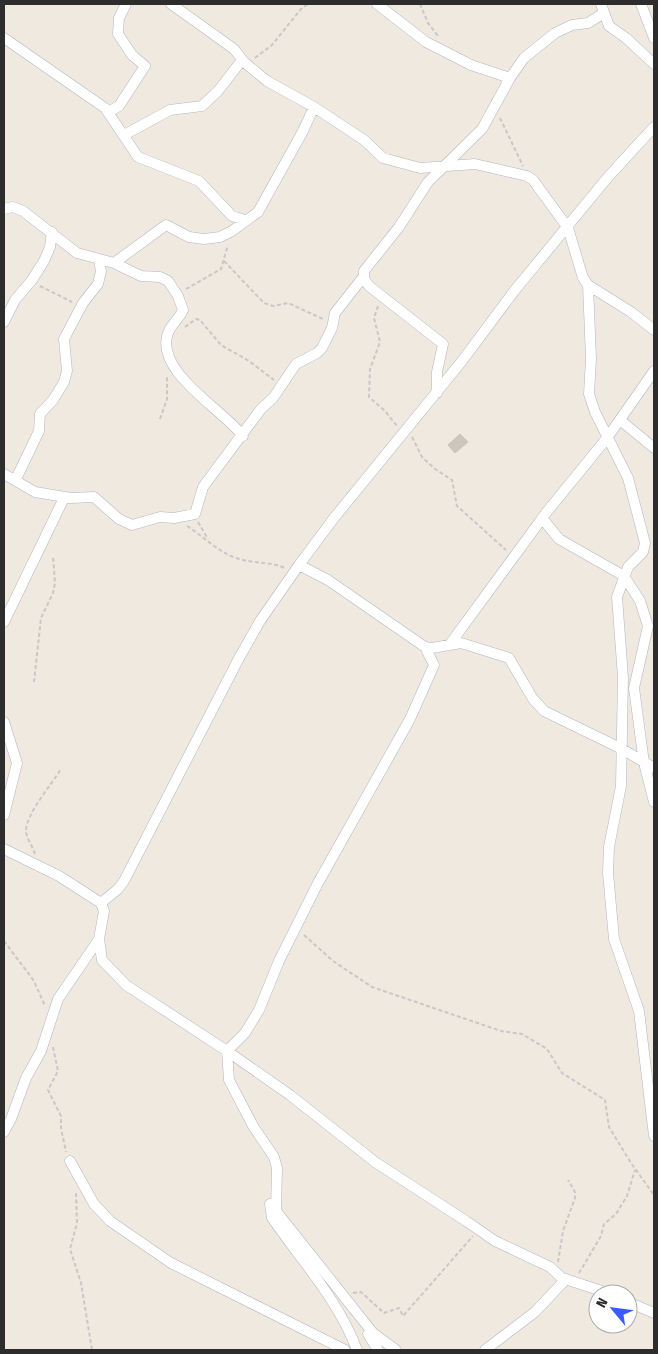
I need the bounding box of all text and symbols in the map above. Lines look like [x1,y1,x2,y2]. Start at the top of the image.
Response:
north arrow [588,1284,638,1334]
text: N [593,1295,612,1311]

